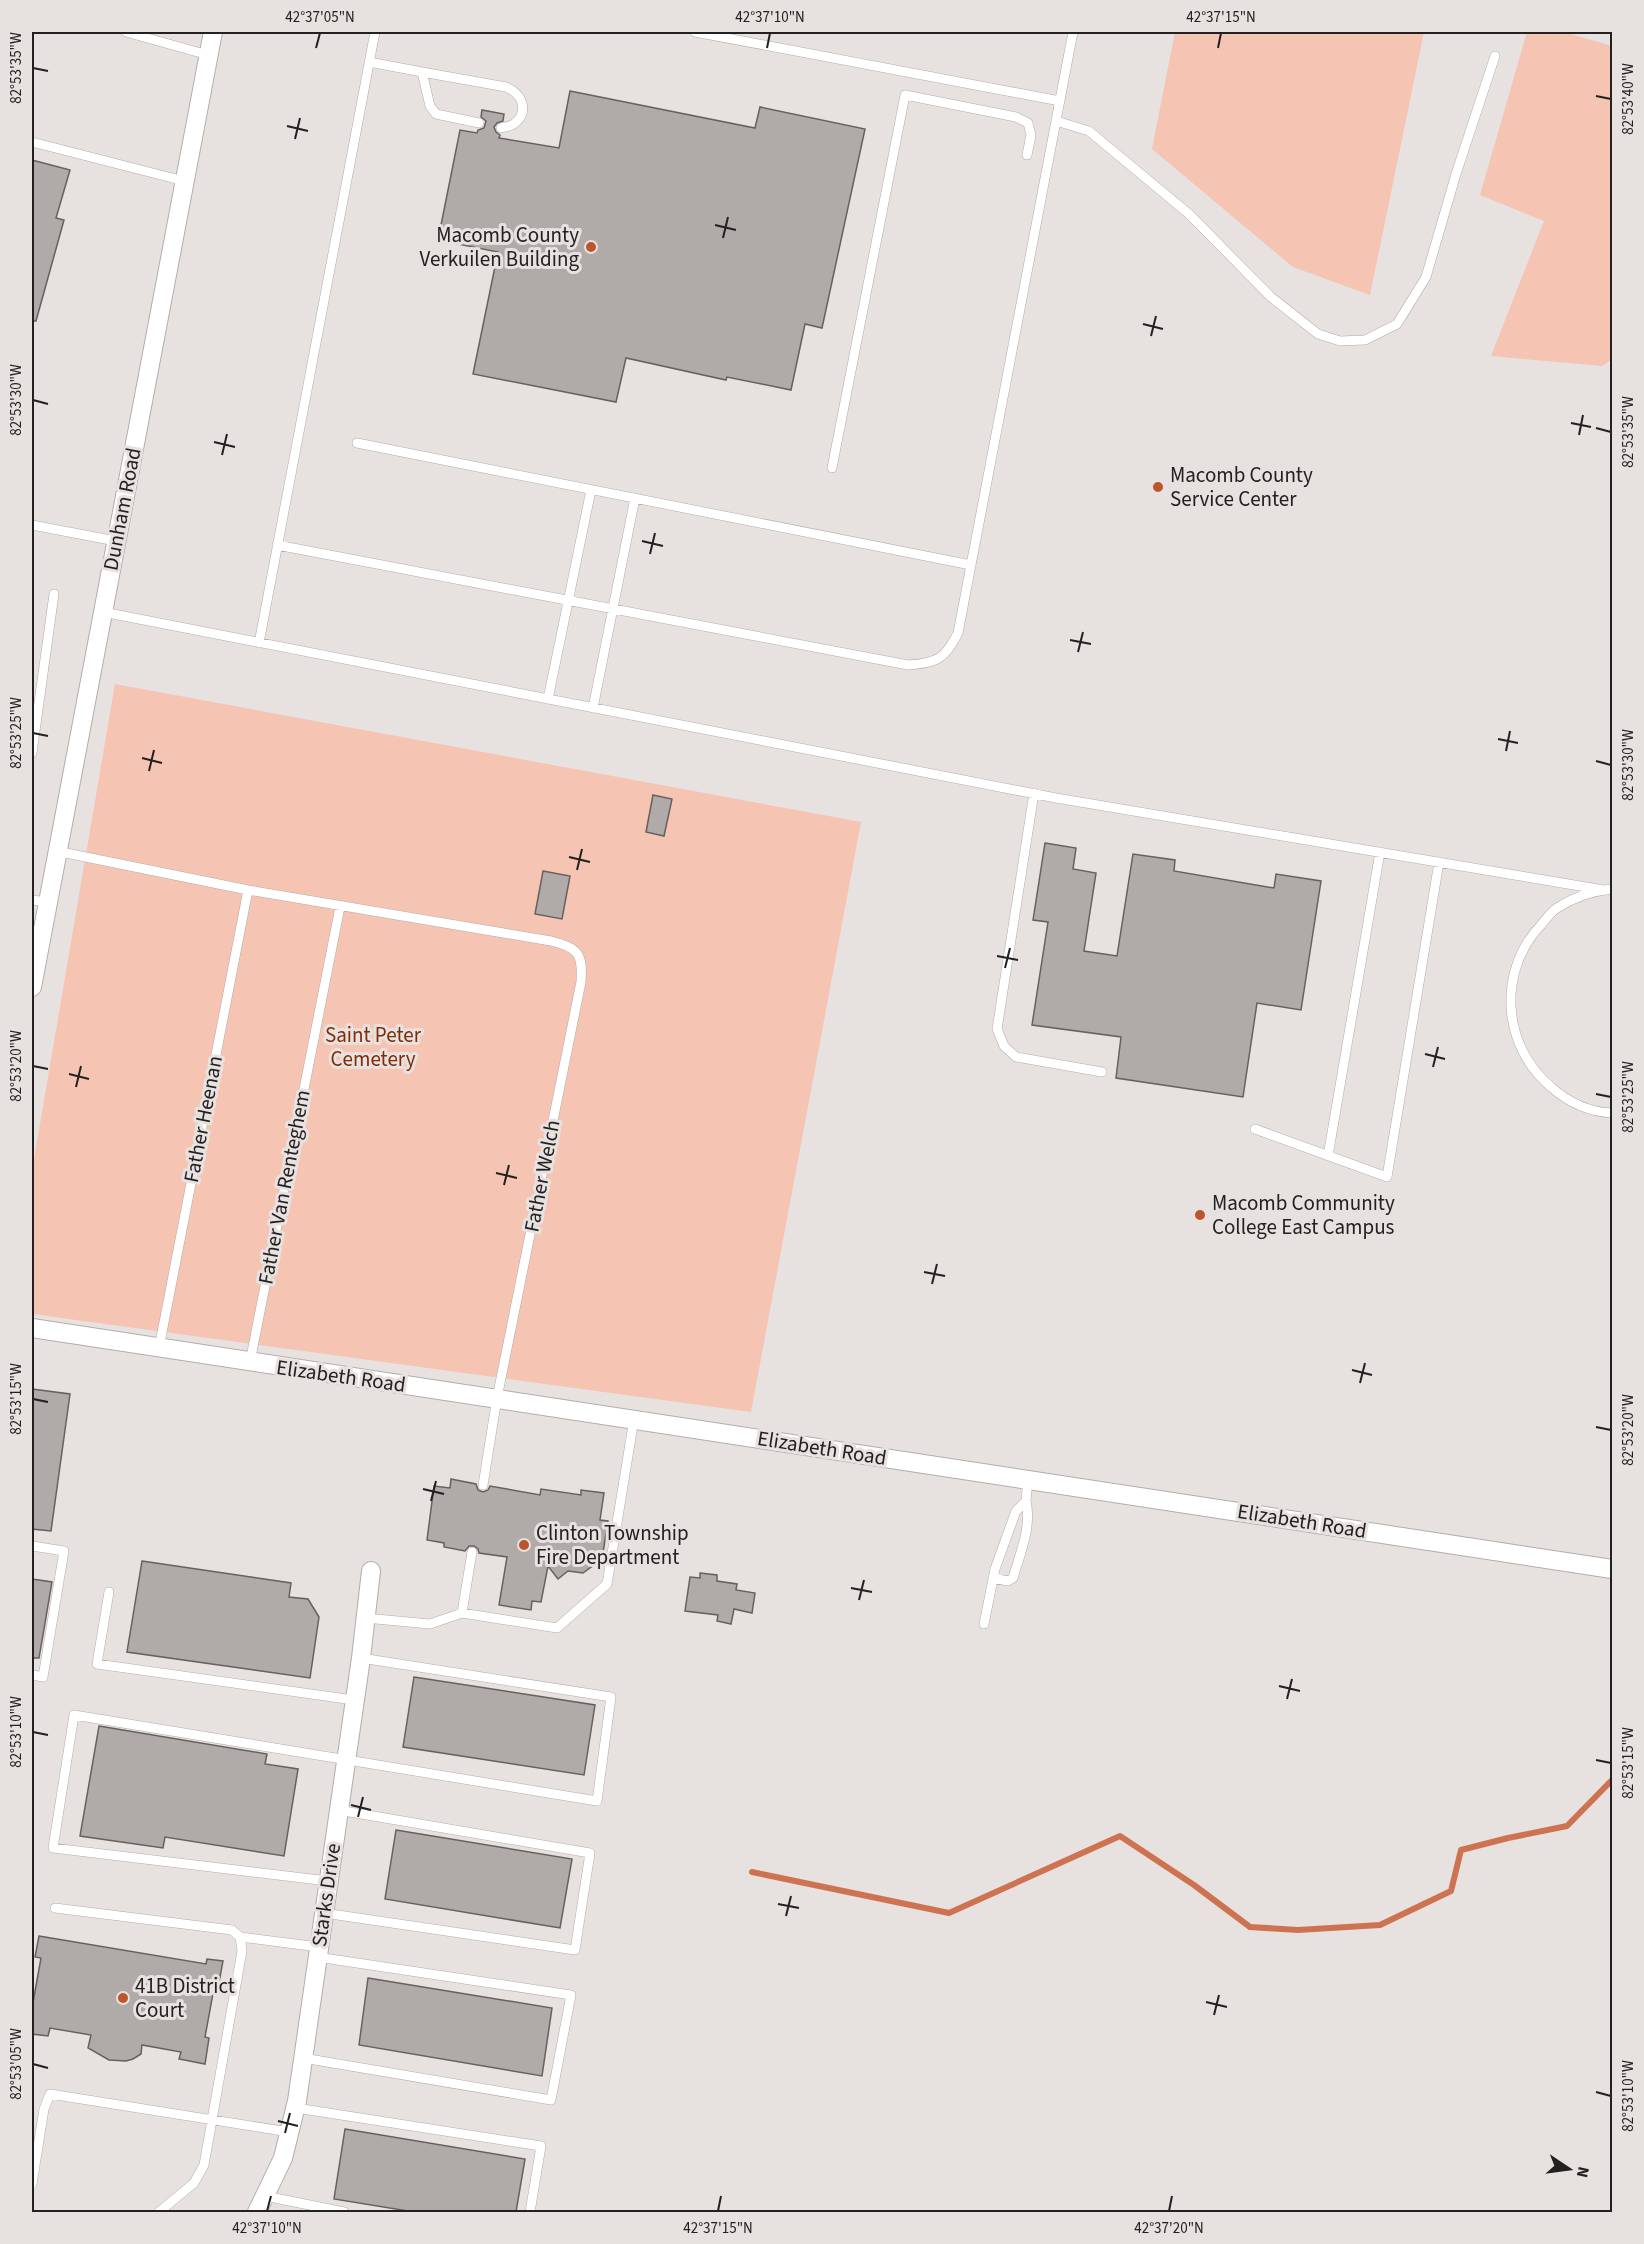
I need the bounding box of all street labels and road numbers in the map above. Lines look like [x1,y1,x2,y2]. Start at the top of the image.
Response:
street label: Dunham Road [95,445,149,573]
street label: Father Heenan [176,1053,230,1185]
street label: Father Van Renteghem [250,1087,318,1287]
street label: Father Welch [516,1117,568,1235]
street label: Elizabeth Road [274,1352,408,1400]
street label: Elizabeth Road [755,1423,889,1473]
street label: Elizabeth Road [1235,1496,1369,1546]
street label: Starks Drive [304,1841,348,1949]

